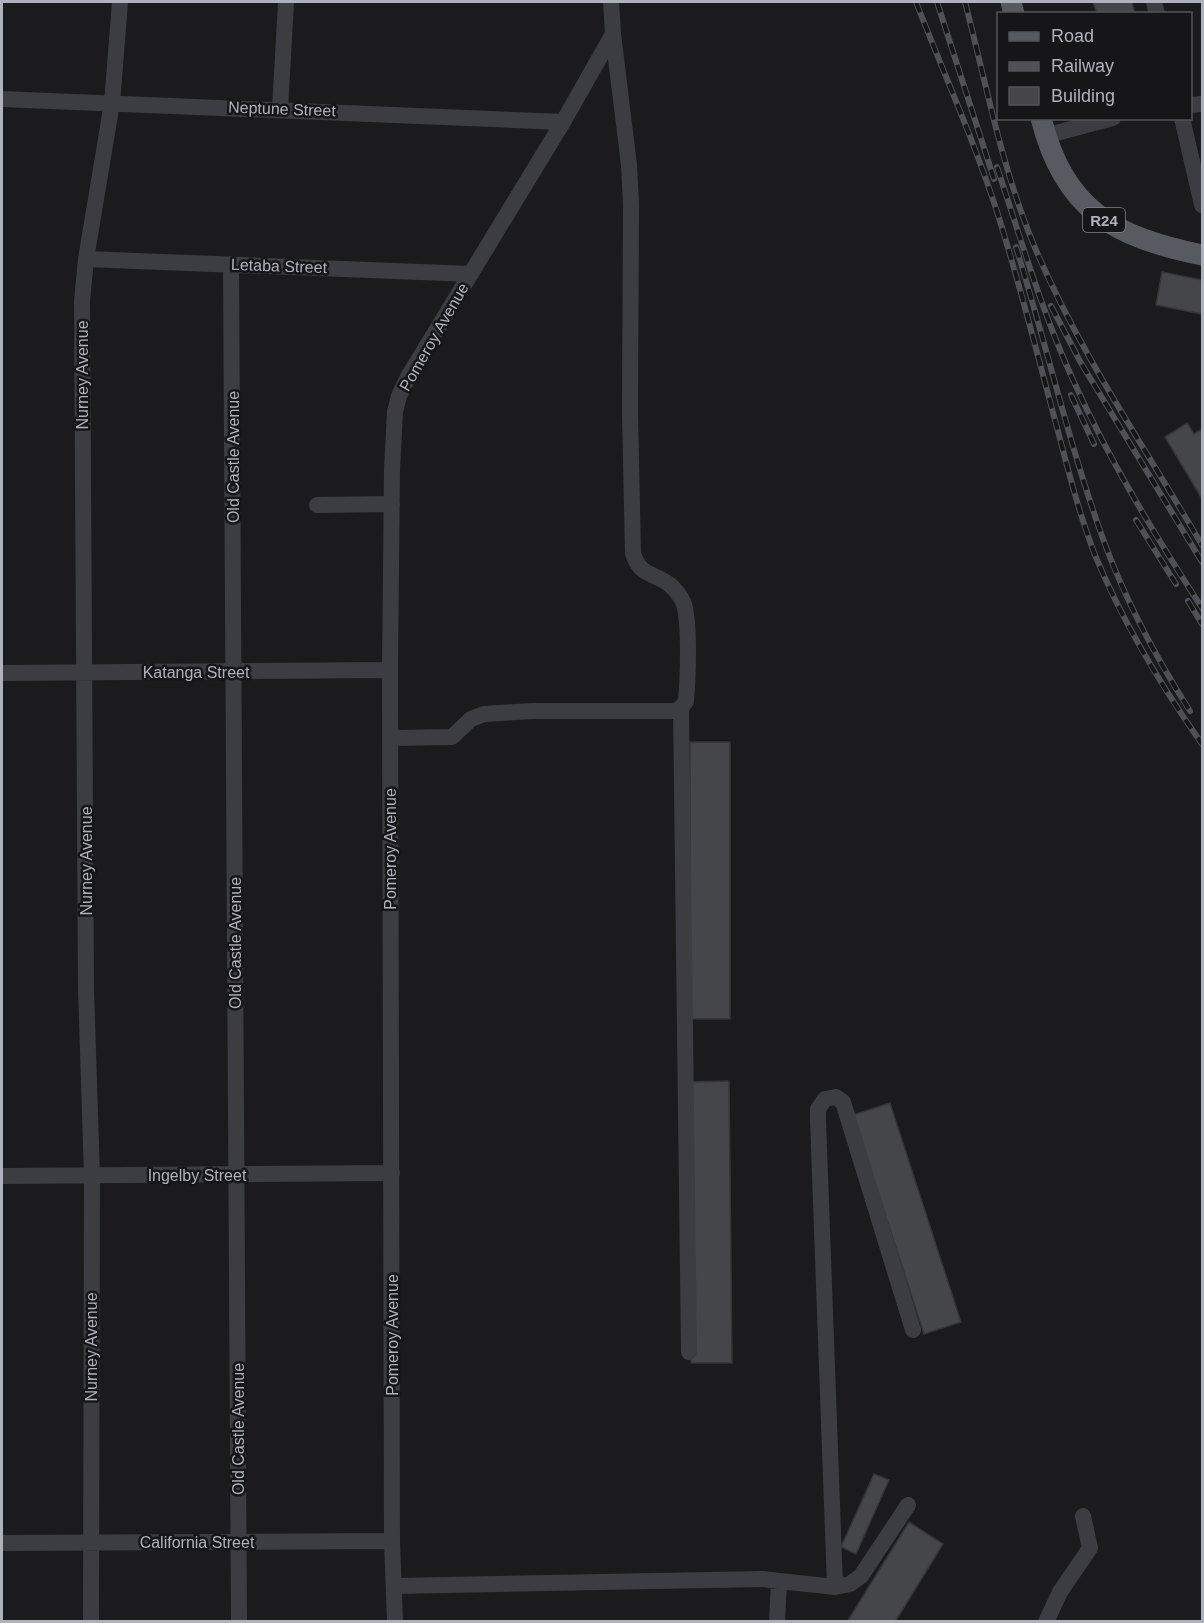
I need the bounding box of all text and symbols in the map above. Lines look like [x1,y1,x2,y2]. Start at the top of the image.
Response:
legend [997,12,1192,120]
text: Road [1051,26,1094,46]
text: Railway [1051,56,1114,76]
text: Building [1051,86,1115,106]
street label: Neptune Street [228,99,337,119]
road number: R24 [1083,208,1125,232]
street label: Letaba Street [231,256,328,276]
street label: Pomeroy Avenue [396,280,472,394]
street label: Nurney Avenue [74,320,91,430]
street label: Old Castle Avenue [225,391,242,523]
street label: Katanga Street [143,664,250,681]
street label: Pomeroy Avenue [382,788,399,910]
street label: Nurney Avenue [78,806,95,916]
street label: Old Castle Avenue [227,877,244,1009]
street label: Ingelby Street [148,1167,247,1184]
street label: Pomeroy Avenue [384,1274,401,1396]
street label: Nurney Avenue [83,1292,100,1402]
street label: Old Castle Avenue [230,1363,247,1495]
street label: California Street [140,1534,255,1551]

